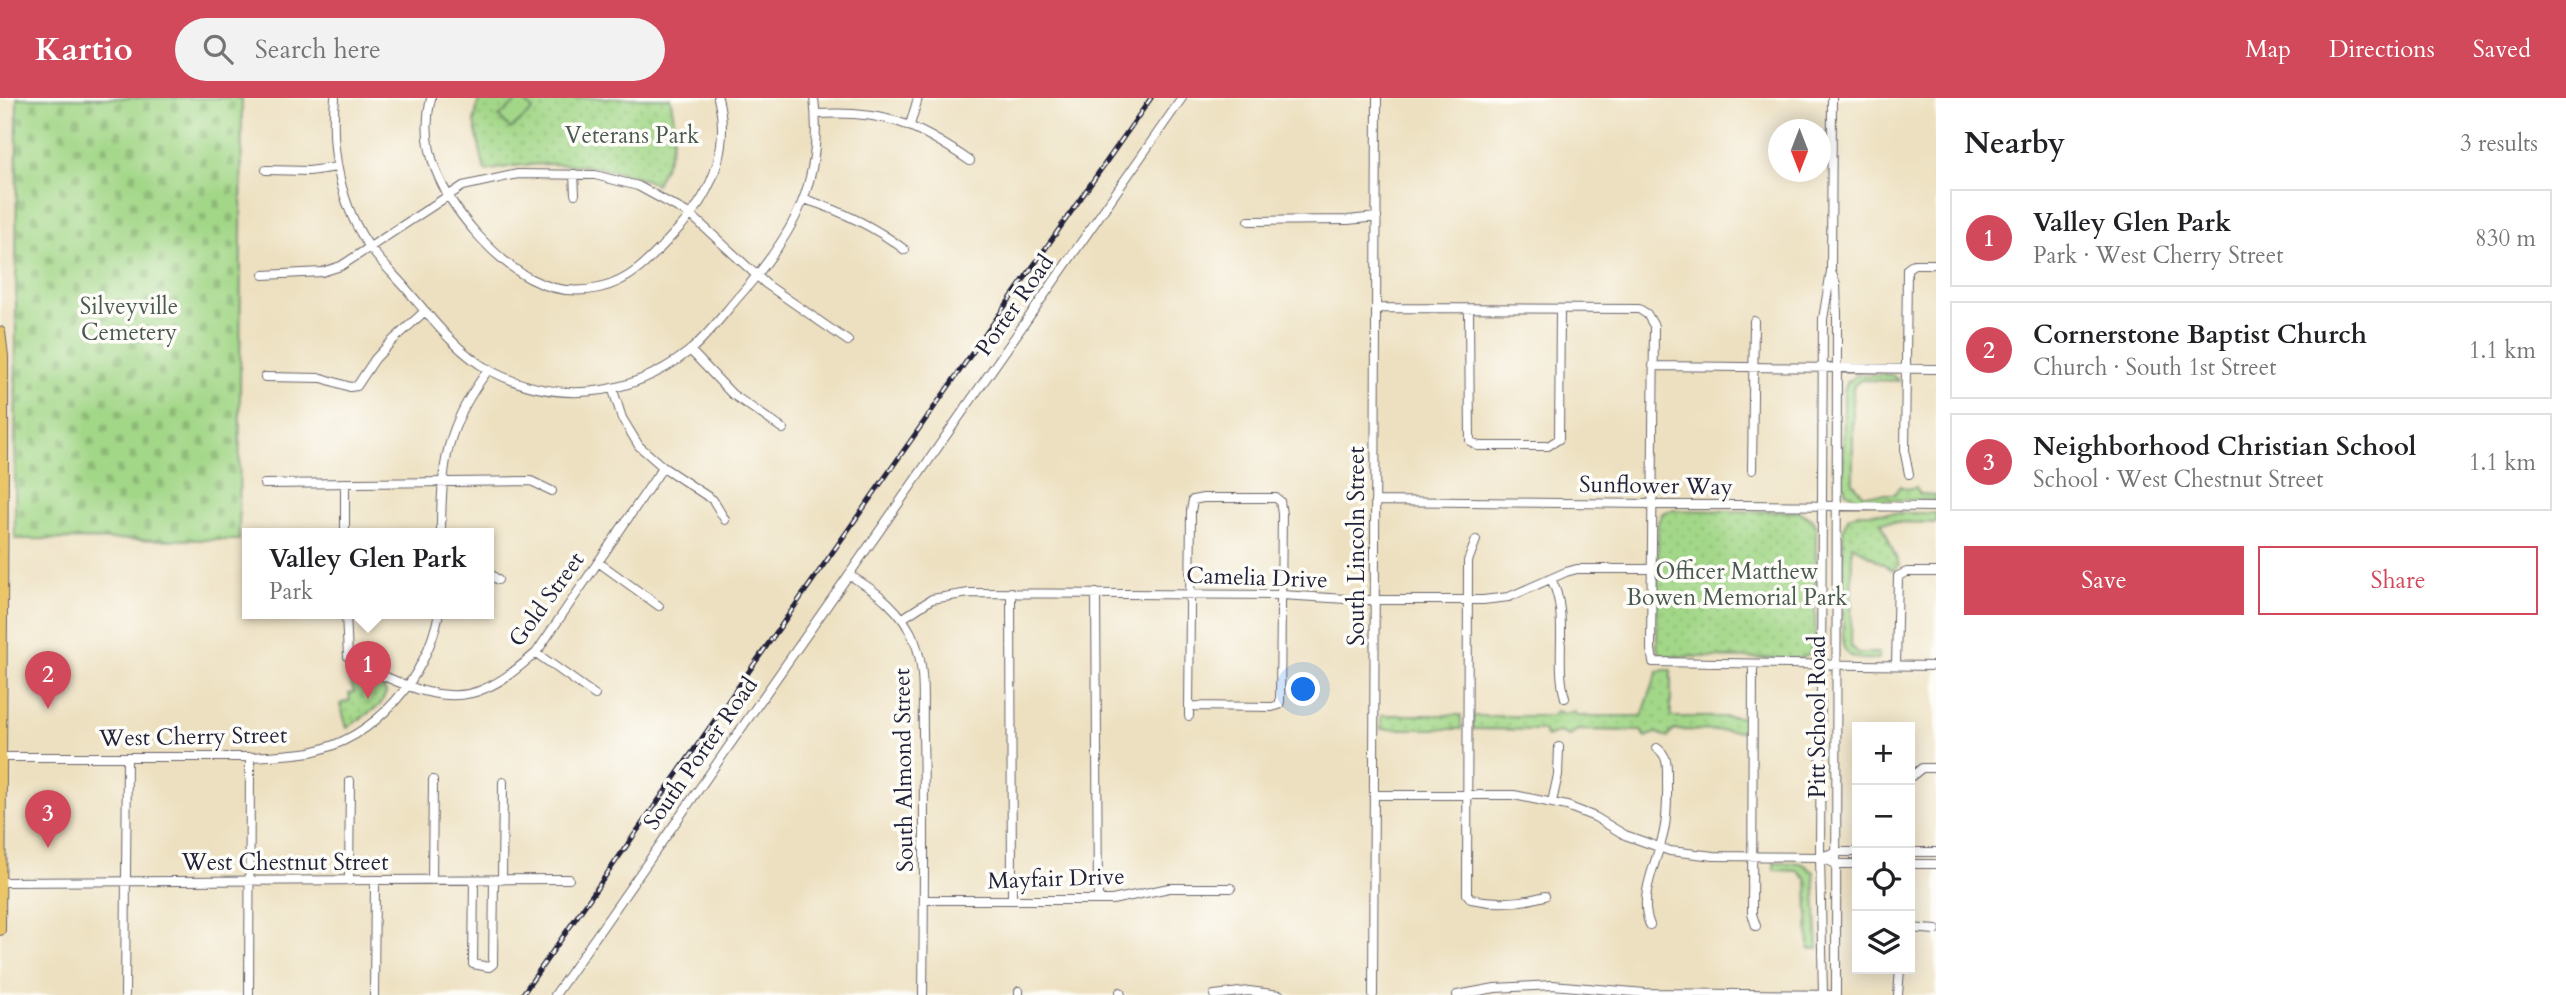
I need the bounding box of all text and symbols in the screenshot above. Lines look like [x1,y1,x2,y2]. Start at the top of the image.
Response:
search box [175,18,665,81]
text: Kartio [35,27,133,72]
icon: search [199,30,237,68]
text: Search here [255,32,381,67]
text: Map [2245,33,2291,66]
text: Directions [2329,33,2435,66]
text: Saved [2473,33,2531,66]
north arrow [1768,119,1831,182]
park label: Veterans Park [565,120,700,151]
text: Nearby [1964,123,2065,164]
text: 3 results [2460,128,2538,159]
text: Valley Glen Park [2033,205,2231,240]
text: 1 [1983,223,1995,254]
text: 830 m [2475,223,2536,254]
text: Park · West Cherry Street [2033,240,2284,271]
street label: Porter Road [968,248,1061,362]
park label: Silveyville Cemetery [80,291,178,348]
text: Cornerstone Baptist Church [2033,317,2367,352]
text: 2 [1983,335,1995,366]
text: 1.1 km [2469,335,2536,366]
text: Church · South 1st Street [2033,352,2276,383]
text: Neighborhood Christian School [2033,429,2416,464]
street label: South Lincoln Street [1341,446,1372,646]
text: 3 [1983,447,1995,478]
text: 1.1 km [2469,447,2536,478]
text: School · West Chestnut Street [2033,464,2324,495]
street label: Sunflower Way [1579,469,1733,502]
popup [242,528,494,619]
text: Valley Glen Park [269,541,467,576]
street label: Gold Street [501,546,591,653]
button: Save [1964,546,2244,615]
button: Share [2258,546,2538,615]
park label: Officer Matthew Bowen Memorial Park [1626,556,1848,613]
street label: Camelia Drive [1186,560,1328,595]
text: Park [269,576,313,607]
street label: Pitt School Road [1802,635,1833,798]
pin: 1 [345,641,391,699]
pin: 2 [25,651,71,709]
street label: South Almond Street [886,668,921,872]
street label: South Porter Road [636,670,765,836]
your location [1286,672,1320,706]
street label: West Cherry Street [98,719,287,754]
map controls [1852,722,1915,974]
button: + [1852,722,1915,785]
button: − [1852,785,1915,848]
pin: 3 [25,790,71,848]
street label: West Chestnut Street [180,847,389,878]
button: locate [1852,848,1915,911]
street label: Mayfair Drive [987,861,1125,896]
button: layers [1852,911,1915,974]

